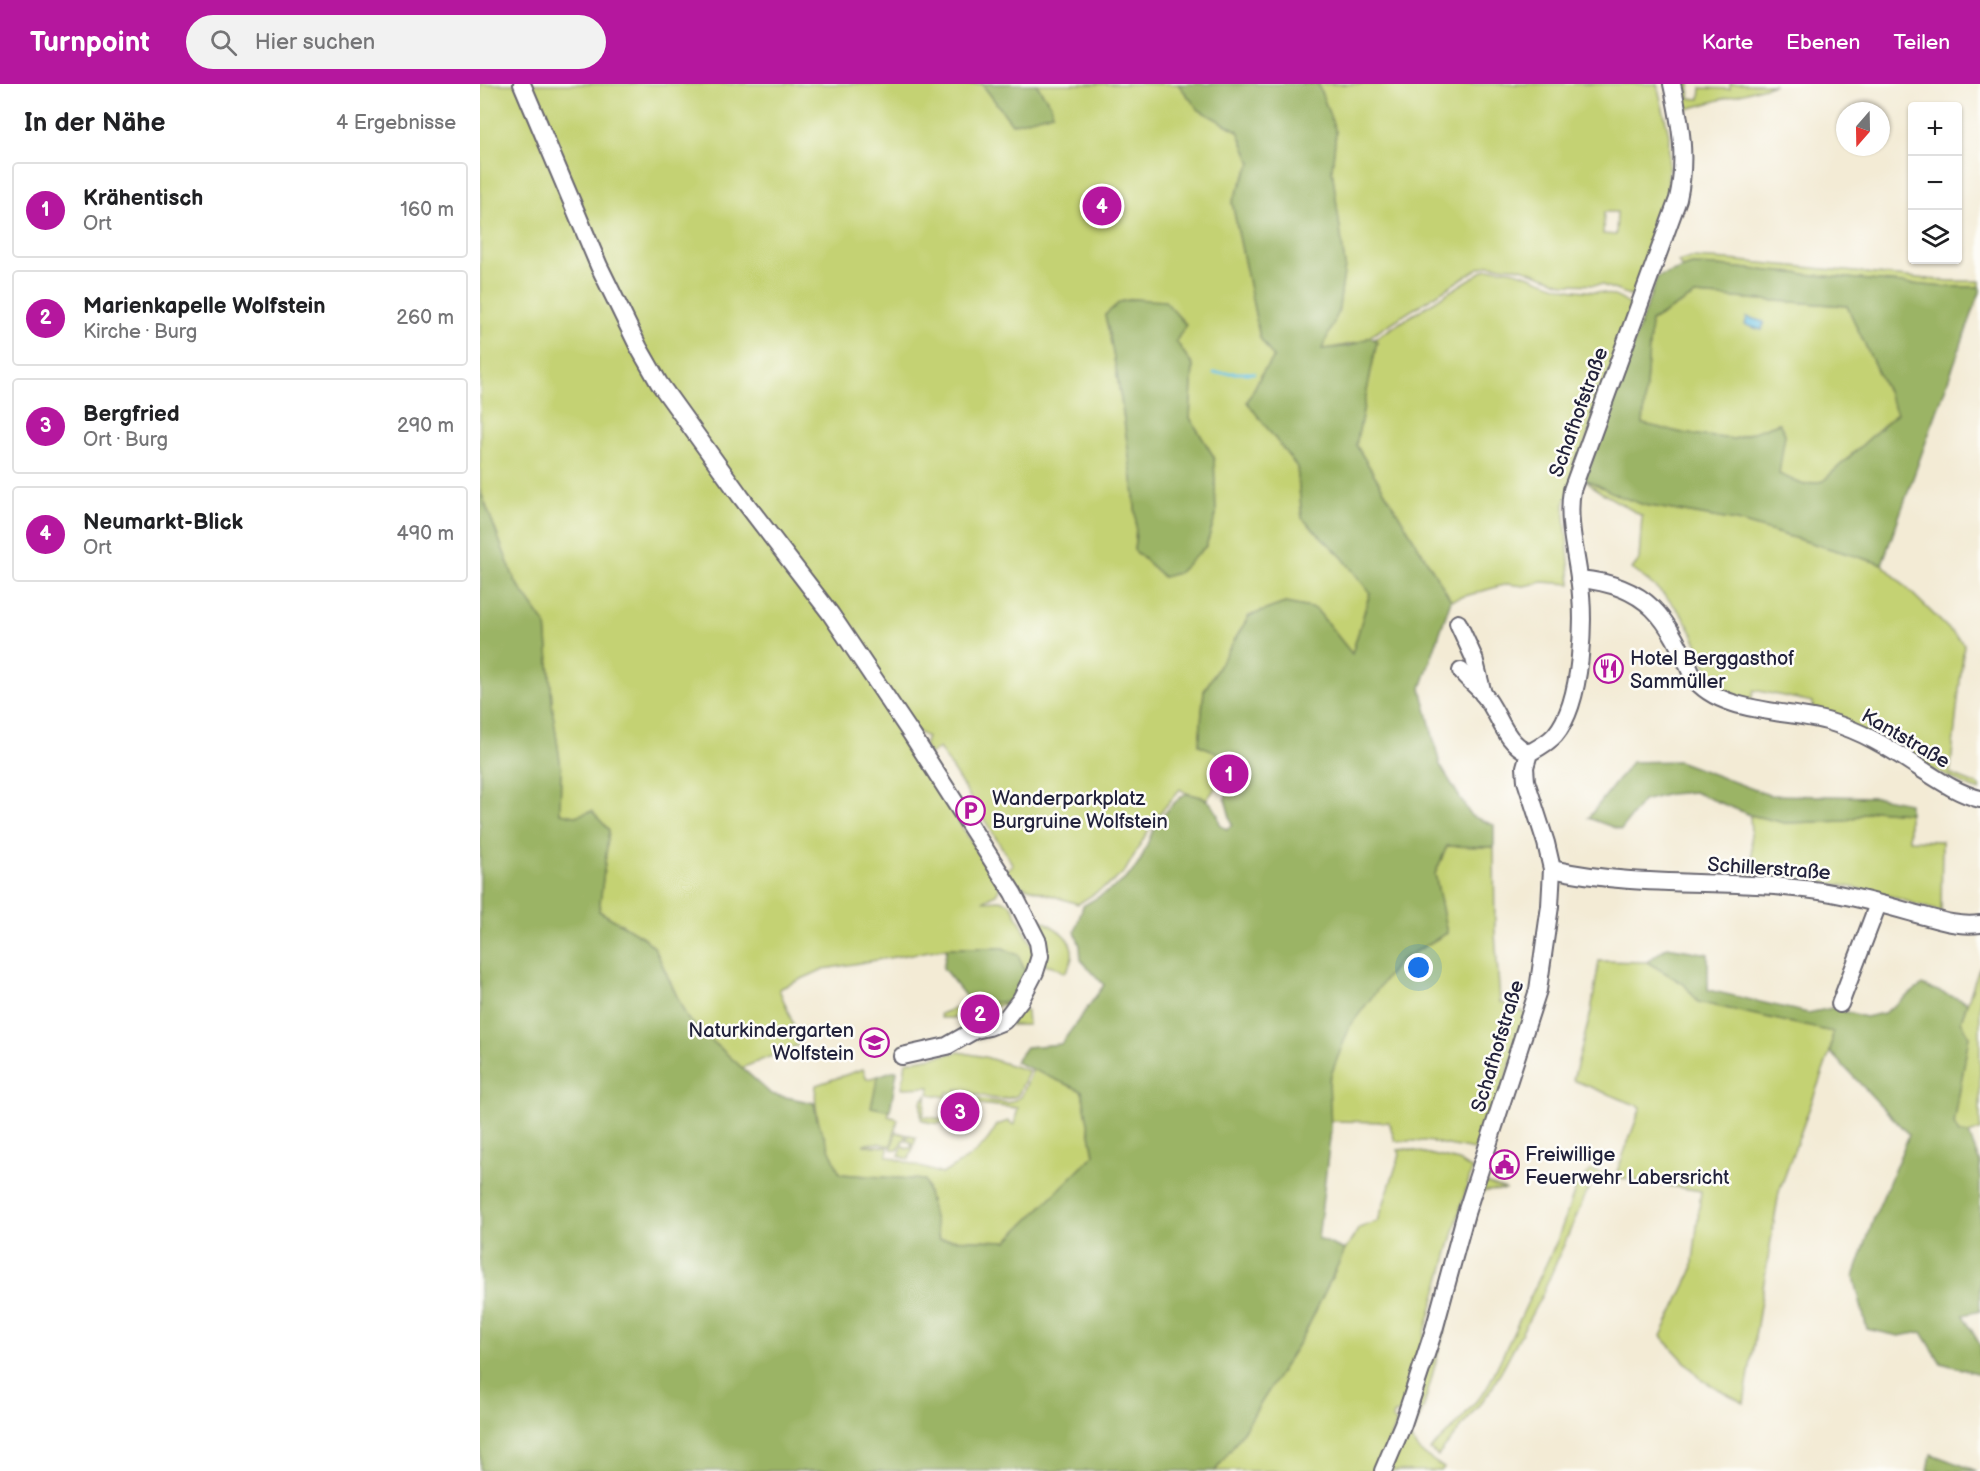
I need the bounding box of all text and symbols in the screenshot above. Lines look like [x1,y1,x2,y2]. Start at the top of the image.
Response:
search box [186,15,606,69]
text: Turnpoint [30,26,150,59]
icon: search [207,26,240,59]
text: Hier suchen [255,29,375,56]
text: Karte [1702,30,1753,55]
text: Ebenen [1786,30,1860,55]
text: Teilen [1893,30,1950,55]
north arrow [1836,102,1890,156]
map controls [1908,102,1962,264]
button: + [1908,102,1962,156]
text: In der Nähe [24,108,166,139]
text: 4 Ergebnisse [336,111,456,135]
button: − [1908,156,1962,210]
pin: 4 [1082,184,1122,228]
text: Krähentisch [83,185,203,212]
text: 1 [41,198,50,222]
text: 160 m [400,198,454,222]
button: layers [1908,210,1962,264]
text: Ort [83,212,112,236]
text: Marienkapelle Wolfstein [83,293,326,320]
text: 2 [40,306,51,330]
text: 260 m [396,306,454,330]
text: Kirche · Burg [83,320,197,344]
street label: Schafhofstraße [1544,344,1614,481]
text: Bergfried [83,401,180,428]
text: 3 [40,414,51,438]
text: 290 m [397,414,454,438]
text: Ort · Burg [83,428,168,452]
text: Neumarkt-Blick [83,509,243,536]
text: 4 [40,522,51,546]
text: 490 m [397,522,454,546]
text: Ort [83,536,112,560]
place label: Hotel Berggasthof Sammüller [1630,647,1794,694]
restaurant icon: Hotel Berggasthof Sammüller [1593,653,1625,685]
street label: Kantstraße [1857,704,1954,774]
pin: 1 [1210,752,1248,796]
place label: Wanderparkplatz Burgruine Wolfstein [992,787,1168,834]
parking icon: Wanderparkplatz Burgruine Wolfstein [955,794,987,826]
street label: Schillerstraße [1706,853,1832,885]
your location [1404,953,1433,982]
street label: Schafhofstraße [1467,977,1529,1115]
pin: 2 [960,992,1000,1036]
place label: Naturkindergarten Wolfstein [688,1019,854,1066]
school or university icon: Naturkindergarten Wolfstein [859,1026,891,1058]
pin: 3 [940,1090,980,1134]
place label: Freiwillige Feuerwehr Labersricht [1525,1143,1729,1190]
public building icon: Freiwillige Feuerwehr Labersricht [1488,1149,1520,1181]

